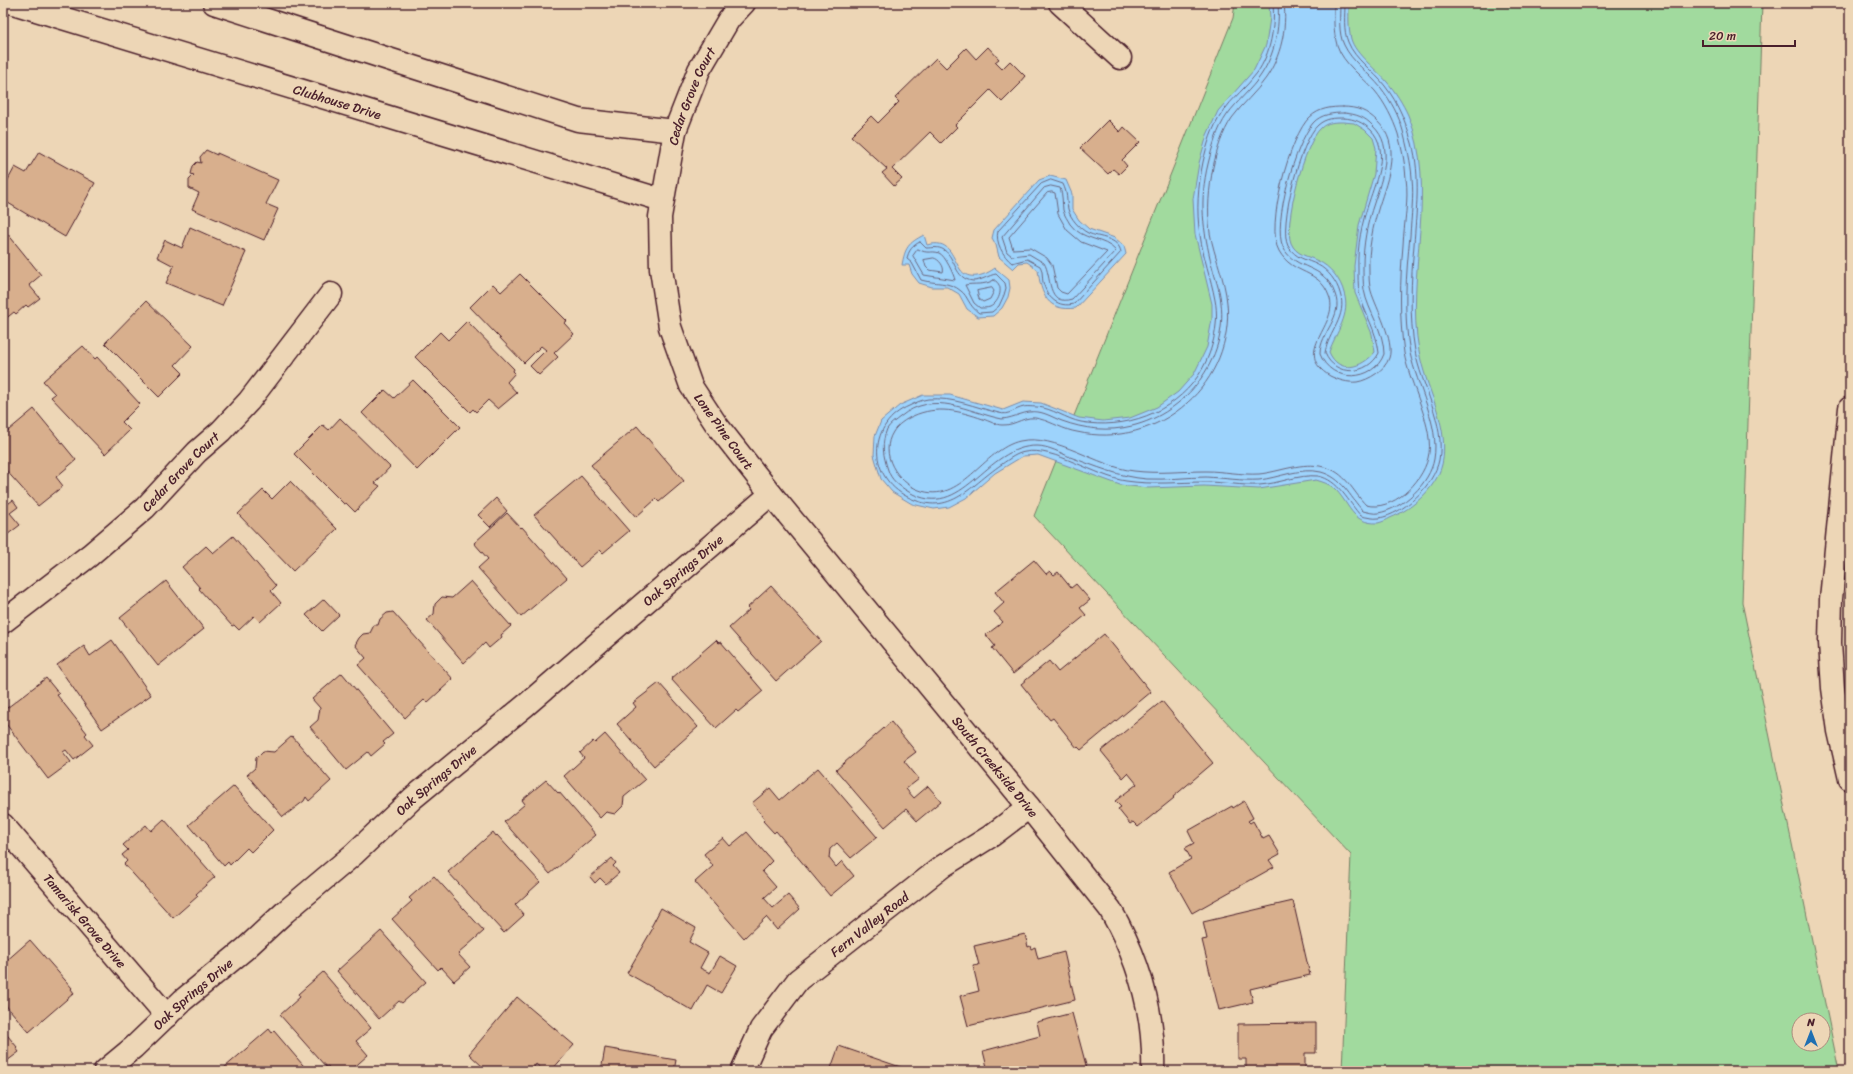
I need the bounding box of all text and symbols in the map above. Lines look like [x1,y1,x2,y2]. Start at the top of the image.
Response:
scale bar [1703,22,1795,48]
text: 20 m [1709,25,1736,47]
street label: Cedar Grove Court [662,42,723,147]
street label: Clubhouse Drive [290,78,384,126]
street label: Lone Pine Court [688,388,760,475]
street label: Cedar Grove Court [136,426,226,517]
street label: Oak Springs Drive [637,529,729,612]
street label: South Creekside Drive [946,711,1044,823]
street label: Oak Springs Drive [390,739,482,821]
street label: Tamarisk Grove Drive [37,868,132,974]
street label: Fern Valley Road [825,885,915,963]
street label: Oak Springs Drive [147,952,239,1036]
north arrow [1791,1012,1831,1052]
text: N [1806,1013,1815,1032]

